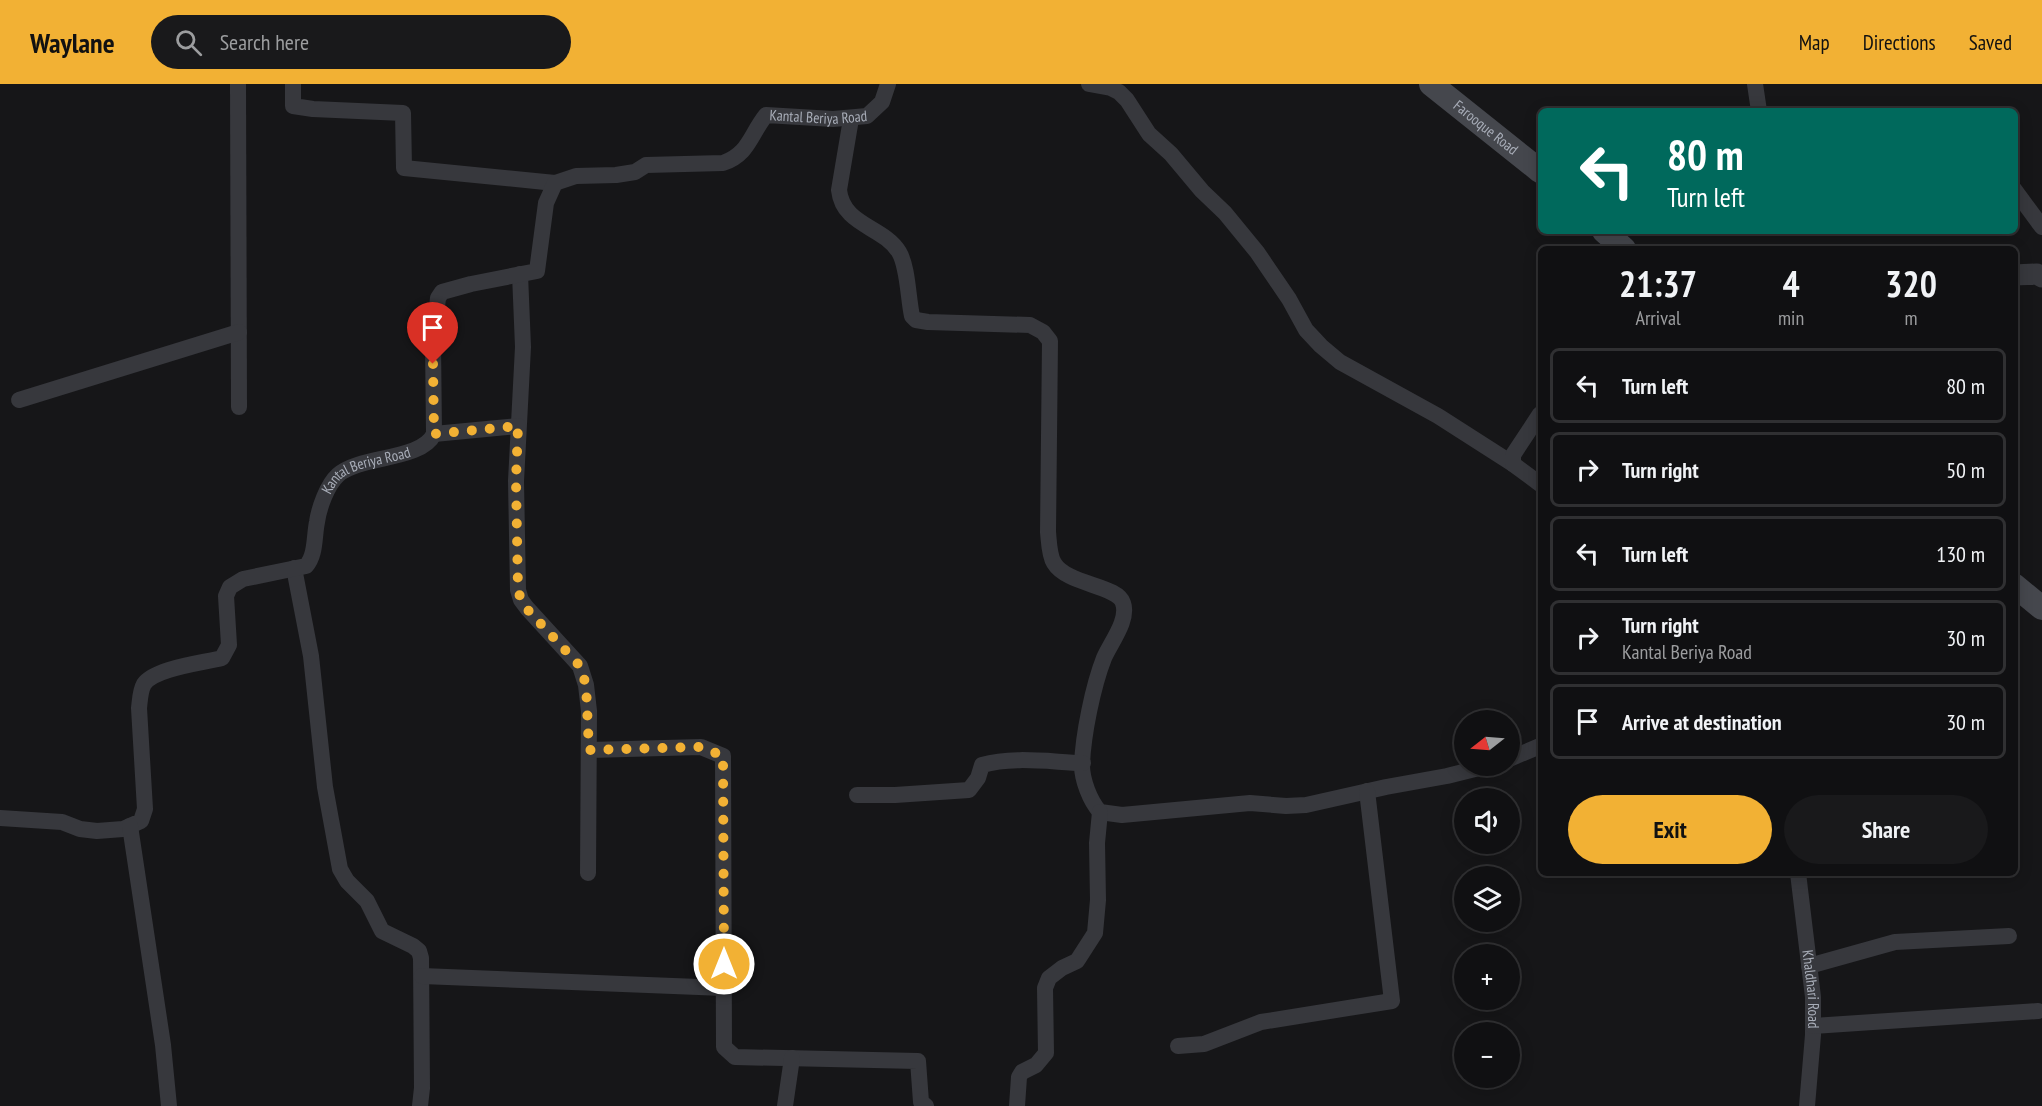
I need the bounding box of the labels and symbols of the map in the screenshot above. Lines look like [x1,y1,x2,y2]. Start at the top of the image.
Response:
street label: Farooque Road [1450,96,1522,159]
street label: Kantal Beriya Road [769,105,868,128]
pin [407,302,458,364]
street label: Kantal Beriya Road [317,442,413,497]
north arrow [1454,710,1520,776]
position arrow [692,932,756,996]
street label: Khaldhari Road [1798,949,1823,1029]

